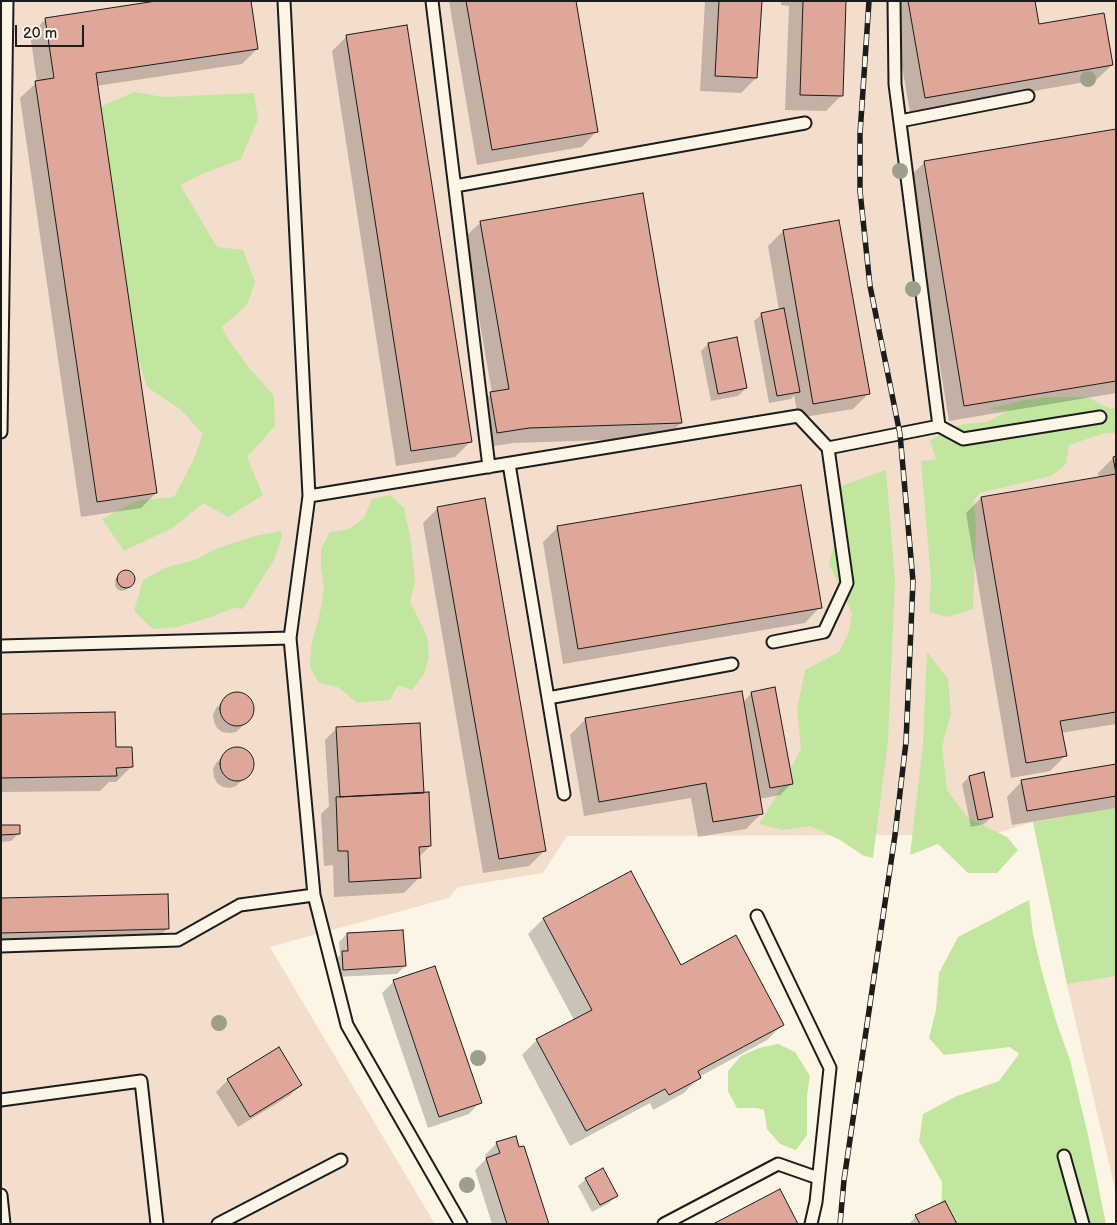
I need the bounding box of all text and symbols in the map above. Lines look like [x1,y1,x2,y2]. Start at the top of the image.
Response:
scale bar [18,15,86,47]
text: 20 m [23,24,57,43]

